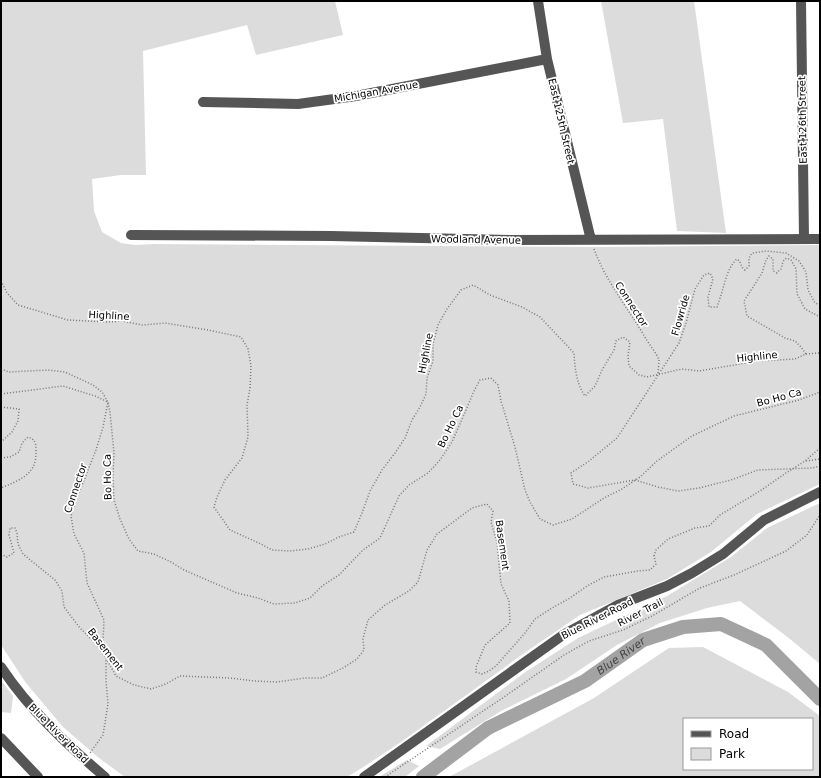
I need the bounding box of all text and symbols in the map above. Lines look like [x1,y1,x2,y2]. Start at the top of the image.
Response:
street label: East 126th Street [796,76,809,164]
street label: East 125th Street [546,77,577,165]
street label: Michigan Avenue [333,79,419,104]
street label: Woodland Avenue [431,233,521,246]
street label: Connector [613,280,651,330]
street label: Flowride [669,293,692,337]
street label: Highline [88,309,130,322]
street label: Highline [416,332,435,374]
street label: Highline [736,349,778,364]
street label: Bo Ho Ca [755,386,803,409]
street label: Bo Ho Ca [435,403,465,449]
street label: Bo Ho Ca [102,454,113,500]
street label: Connector [62,461,89,514]
street label: Basement [494,519,511,571]
street label: Blue River Road [559,595,635,641]
street label: River Trail [616,596,665,629]
street label: Basement [86,626,126,673]
water label: Blue River [594,634,649,678]
street label: Blue River Road [27,701,91,765]
legend [683,718,813,770]
text: Road [719,727,749,741]
text: Park [719,747,745,761]

